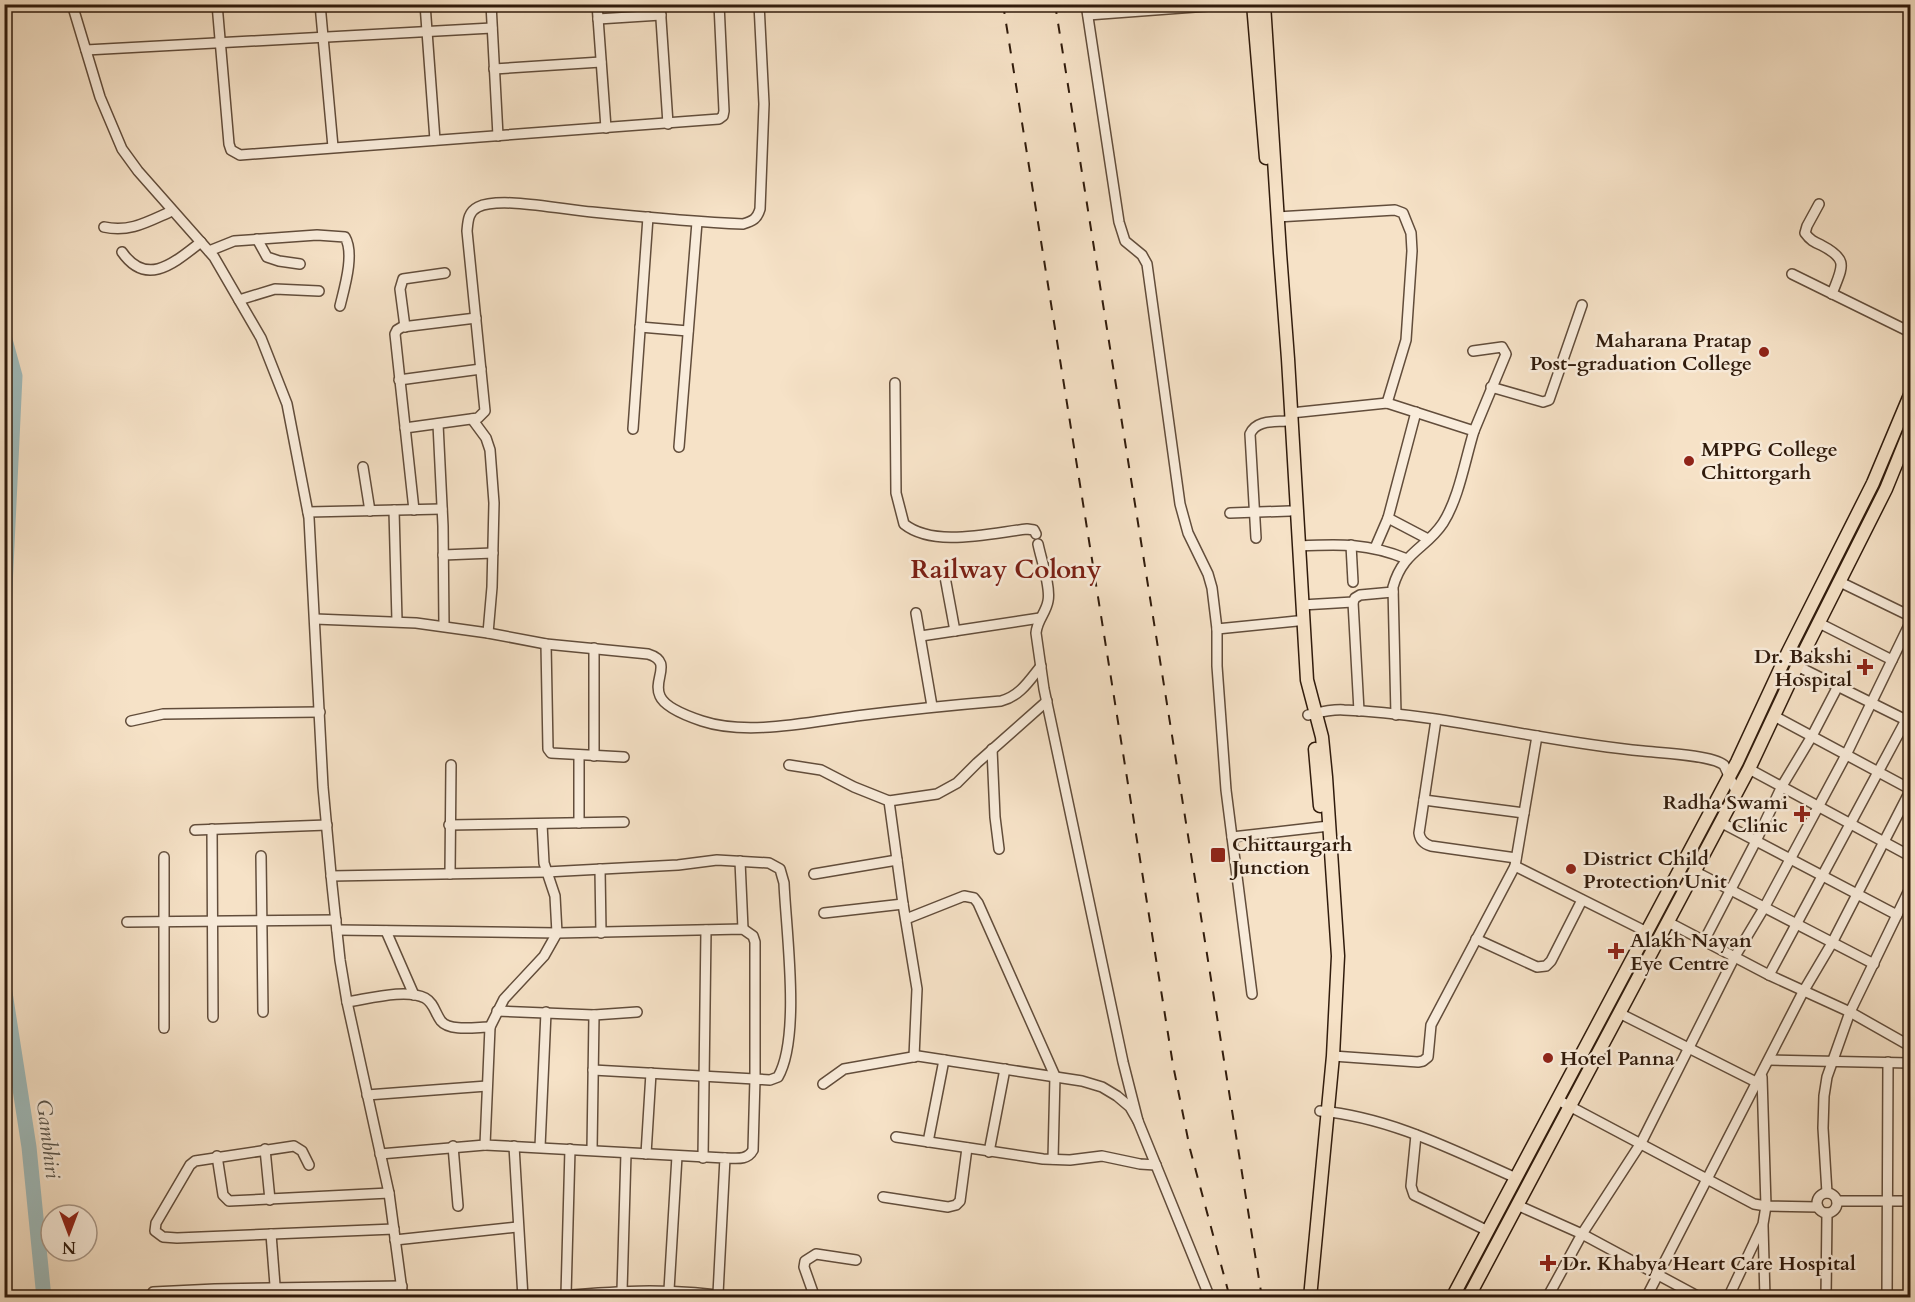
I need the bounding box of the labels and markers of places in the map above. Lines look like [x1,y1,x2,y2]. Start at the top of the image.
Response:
place label: Maharana Pratap Post-graduation College [1530,327,1752,377]
marker: Maharana Pratap Post-graduation College [1757,345,1771,359]
place label: MPPG College Chittorgarh [1701,436,1838,486]
marker: MPPG College Chittorgarh [1682,454,1696,468]
place label: Dr. Bakshi Hospital [1754,643,1852,693]
marker: Dr. Bakshi Hospital [1856,658,1874,676]
place label: Radha Swami Clinic [1663,789,1788,839]
marker: Radha Swami Clinic [1793,805,1811,823]
place label: Chittaurgarh Junction [1229,831,1353,881]
place label: District Child Protection Unit [1583,845,1727,895]
marker: Chittaurgarh Junction [1209,846,1227,864]
marker: District Child Protection Unit [1564,862,1578,876]
place label: Alakh Nayan Eye Centre [1630,927,1752,977]
marker: Alakh Nayan Eye Centre [1607,942,1625,960]
place label: Hotel Panna [1560,1045,1675,1072]
marker: Hotel Panna [1541,1051,1555,1065]
place label: Dr. Khabya Heart Care Hospital [1562,1250,1856,1277]
marker: Dr. Khabya Heart Care Hospital [1539,1254,1557,1272]

